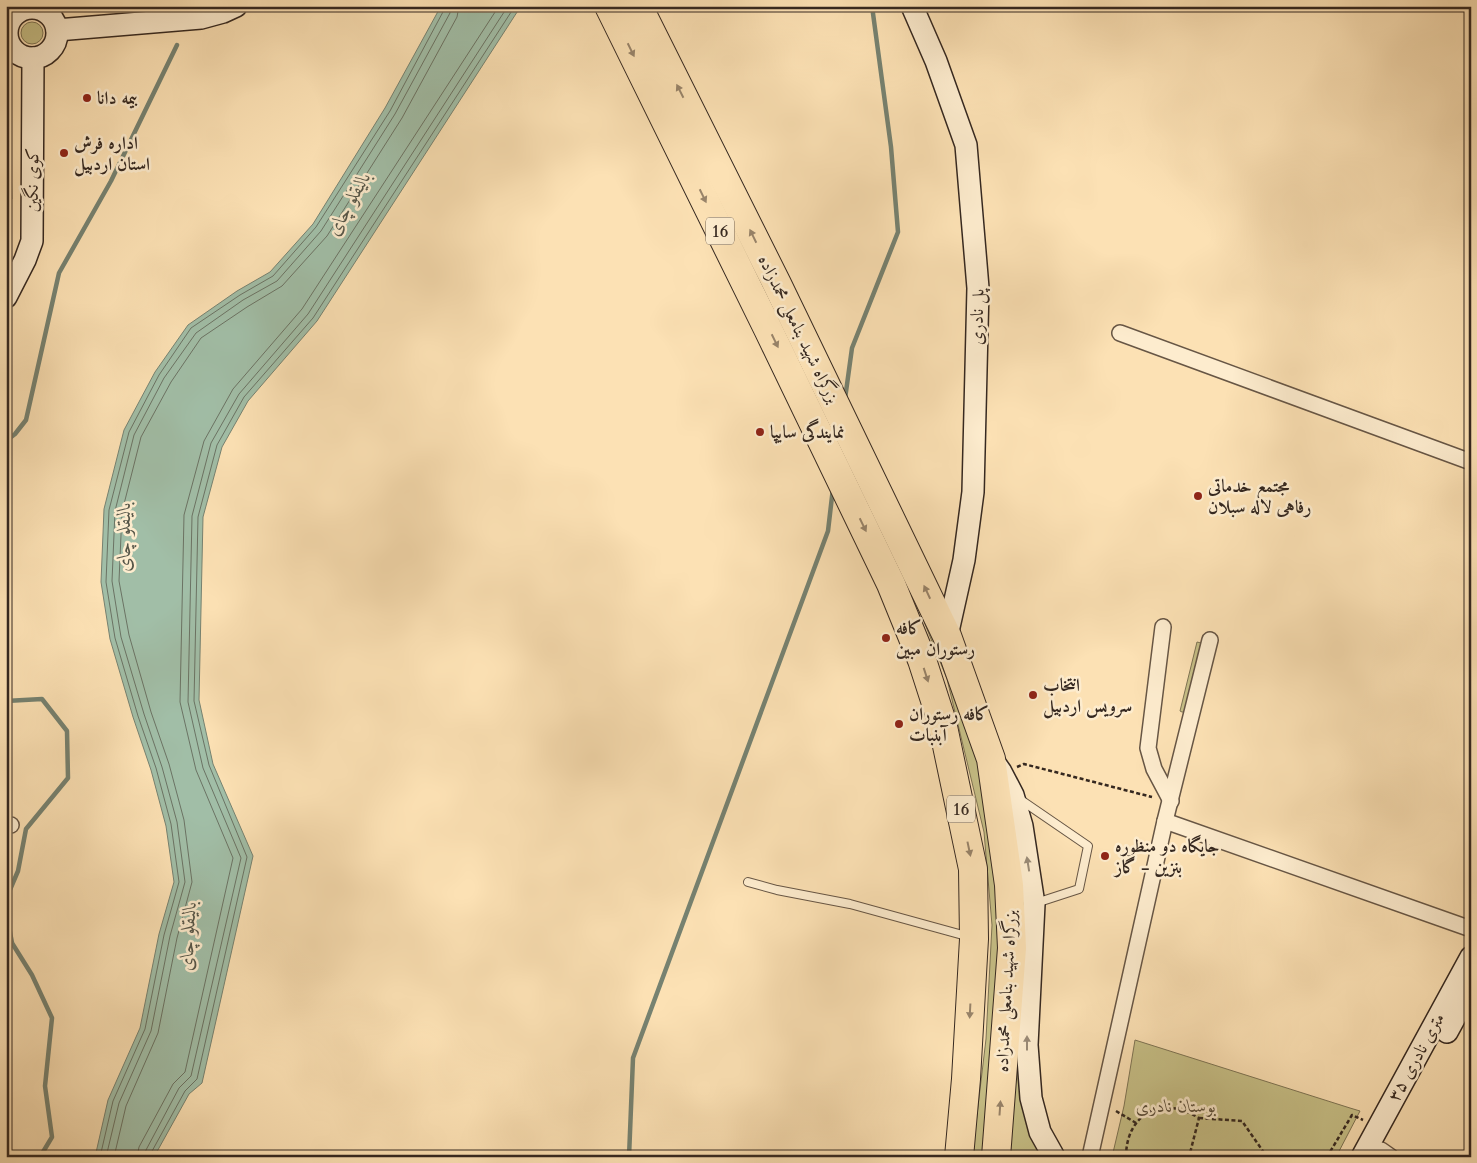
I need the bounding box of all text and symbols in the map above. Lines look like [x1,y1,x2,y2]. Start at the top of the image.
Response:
one-way arrow [627,43,635,57]
one-way arrow [676,84,684,98]
place label: بیمه دانا [97,86,138,111]
marker: بیمه دانا [81,92,93,104]
place label: اداره فرش استان اردبیل [74,131,150,177]
marker: اداره فرش استان اردبیل [58,147,70,159]
street label: کوی نگین [19,148,46,212]
water label: بالیقلو چای [321,166,377,240]
one-way arrow [699,188,707,203]
road number: 16 [706,218,734,245]
one-way arrow [749,229,757,243]
street label: بزرگراه شهید بنامعلی محمدزاده [752,251,845,408]
street label: پل نادری [965,287,991,345]
one-way arrow [771,334,779,348]
place label: نمایندگی سایپا [770,418,845,445]
marker: نمایندگی سایپا [754,426,766,438]
place label: مجتمع خدماتی رفاهی لاله سبلان [1207,474,1312,520]
marker: مجتمع خدماتی رفاهی لاله سبلان [1192,490,1204,502]
water label: بالیقلو چای [111,502,137,572]
one-way arrow [859,518,867,532]
one-way arrow [922,585,930,599]
place label: کافه رستوران مبین [896,616,975,662]
marker: کافه رستوران مبین [880,632,892,644]
one-way arrow [923,667,931,682]
place label: انتخاب سرویس اردبیل [1043,673,1132,719]
marker: انتخاب سرویس اردبیل [1027,689,1039,701]
place label: کافه رستوران آبنبات [909,702,989,748]
marker: کافه رستوران آبنبات [893,718,905,730]
road number: 16 [947,796,975,822]
place label: جایگاه دو منظوره بنزین - گاز [1113,834,1219,880]
one-way arrow [965,842,973,857]
marker: جایگاه دو منظوره بنزین - گاز [1099,850,1111,862]
one-way arrow [1023,855,1031,871]
water label: بالیقلو چای [173,900,203,972]
street label: بزرگراه شهید بنامعلی محمدزاده [990,909,1023,1073]
one-way arrow [965,1003,973,1019]
street label: ۳۵ متری نادری [1382,1008,1451,1106]
one-way arrow [1023,1035,1031,1051]
park label: بوستان نادری [1136,1094,1217,1119]
one-way arrow [996,1100,1004,1116]

